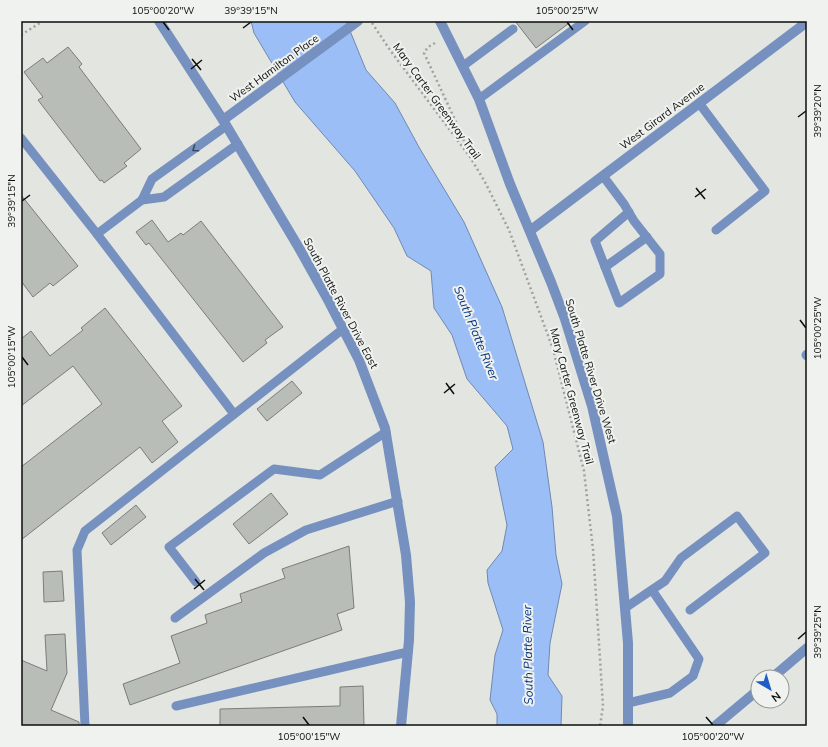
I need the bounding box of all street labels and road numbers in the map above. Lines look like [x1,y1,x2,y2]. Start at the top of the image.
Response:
street label: West Hamilton Place [227,31,321,105]
street label: Mary Carter Greenway Trail [390,40,484,162]
street label: West Girard Avenue [617,80,707,152]
street label: South Platte River Drive East [301,235,381,371]
street label: South Platte River Drive West [562,297,620,445]
street label: Mary Carter Greenway Trail [547,326,597,466]

